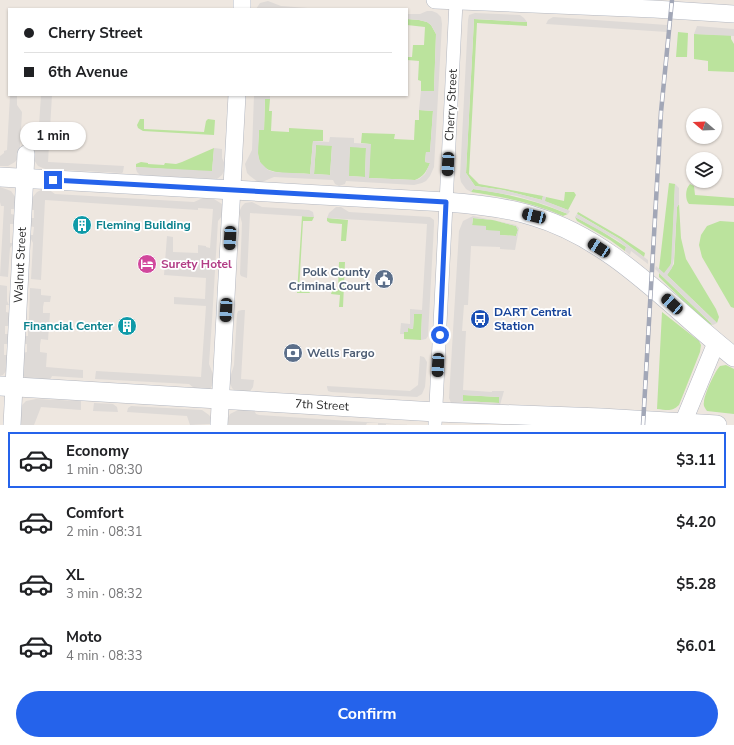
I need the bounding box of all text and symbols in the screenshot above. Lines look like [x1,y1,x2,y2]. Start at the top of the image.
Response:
text: Cherry Street [48,23,142,43]
text: 6th Avenue [48,62,128,82]
street label: Cherry Street [441,68,461,141]
north arrow [686,108,722,144]
map controls [686,108,722,188]
callout: 1 min [20,122,86,150]
text: 1 min [36,127,70,145]
car [441,152,455,176]
button: layers [686,152,722,188]
route end [44,171,62,189]
car [521,207,547,225]
building icon: Fleming Building [71,214,93,236]
place label: Fleming Building [96,217,191,233]
street label: Walnut Street [10,226,30,303]
car [223,226,237,250]
car [586,236,612,260]
hotel icon: Surety Hotel [136,253,158,275]
place label: Surety Hotel [161,256,232,272]
place label: Polk County Criminal Court [289,264,371,294]
public building icon: Polk County Criminal Court [373,268,395,290]
car [659,292,685,316]
car [219,298,233,322]
place label: DART Central Station [494,304,572,334]
bus stop icon: DART Central Station [469,308,491,330]
building icon: Financial Center [116,315,138,337]
place label: Financial Center [23,318,113,334]
route start [431,326,449,344]
bank icon: Wells Fargo [282,342,304,364]
place label: Wells Fargo [307,345,375,361]
car [431,353,445,377]
street label: 7th Street [295,396,350,414]
text: Economy [66,441,129,461]
icon: car [18,442,54,478]
text: $3.11 [676,450,716,470]
text: 1 min · 08:30 [66,461,142,479]
text: Comfort [66,503,123,523]
icon: car [18,504,54,540]
text: $4.20 [676,512,716,532]
text: 2 min · 08:31 [66,523,142,541]
text: XL [66,565,85,585]
icon: car [18,566,54,602]
text: $5.28 [676,574,716,594]
text: 3 min · 08:32 [66,585,142,603]
text: Moto [66,627,102,647]
icon: car [18,628,54,664]
text: $6.01 [676,636,716,656]
text: 4 min · 08:33 [66,647,142,665]
button: Confirm [16,691,718,737]

